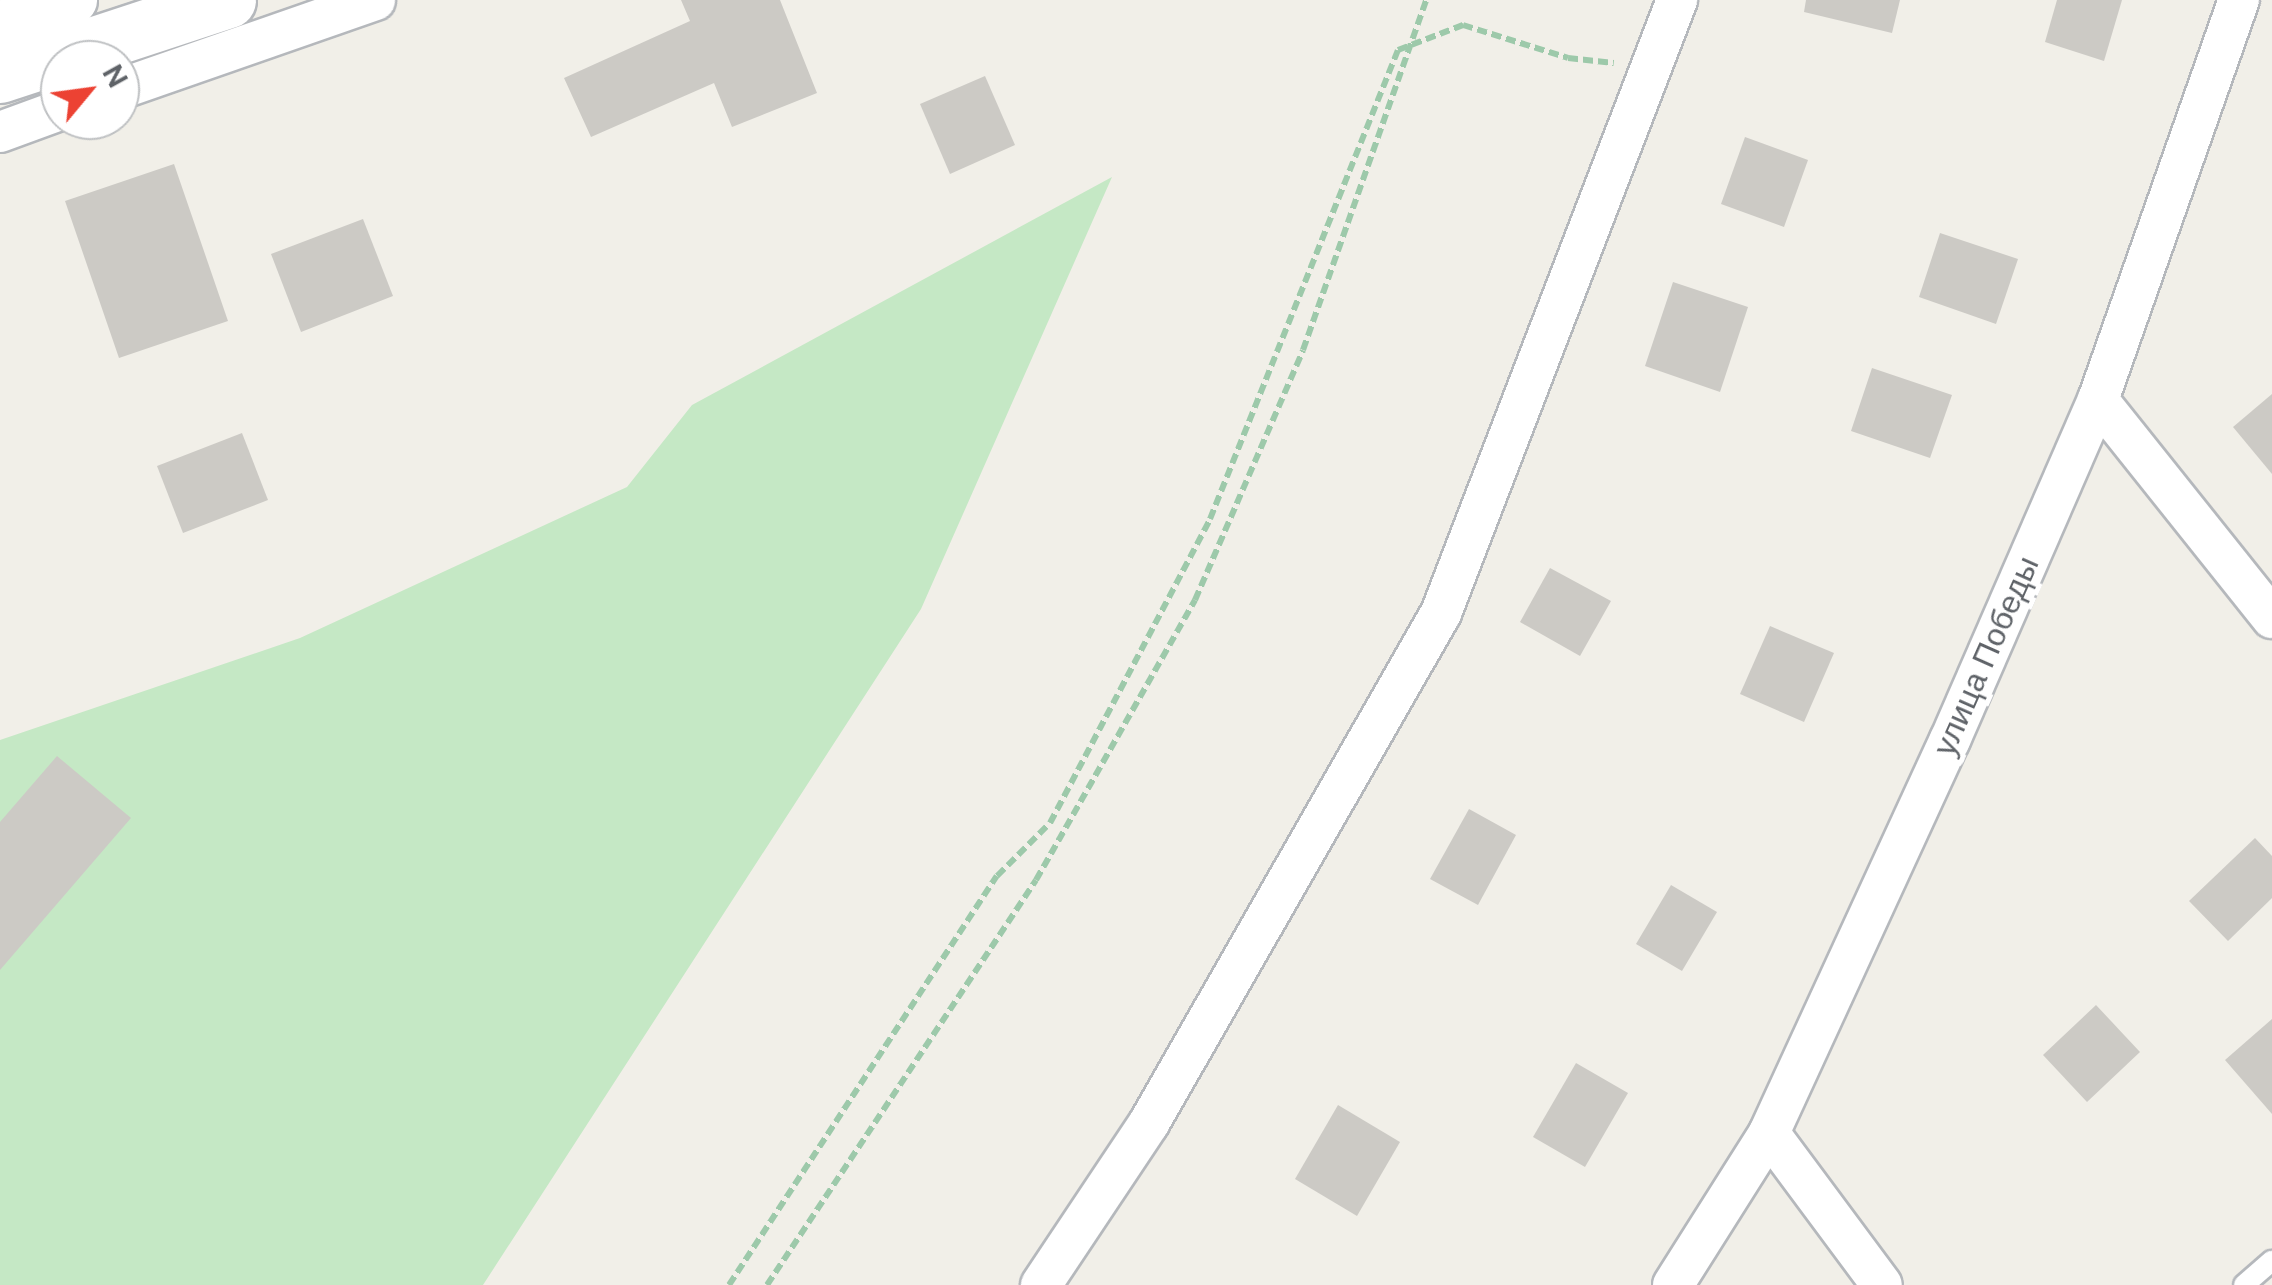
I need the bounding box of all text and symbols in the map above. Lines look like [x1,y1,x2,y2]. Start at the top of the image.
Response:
north arrow [40,40,140,140]
text: N [94,58,136,94]
street label: улица Победы [1925,550,2047,762]

